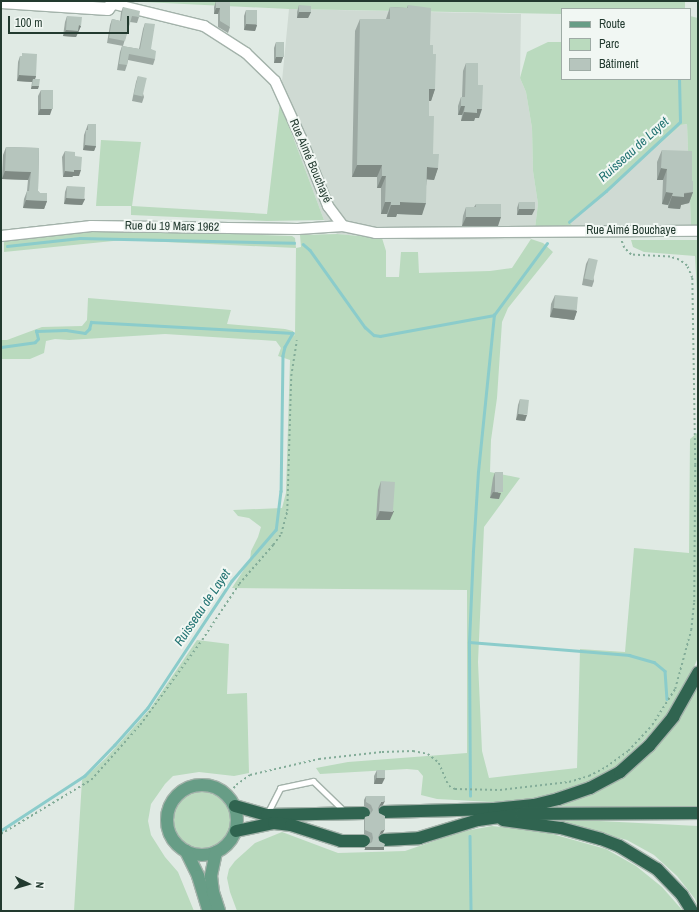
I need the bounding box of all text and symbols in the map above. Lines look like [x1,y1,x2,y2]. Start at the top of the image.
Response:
scale bar [10,8,131,34]
legend [561,8,691,80]
text: 100 m [15,15,42,31]
text: Route [599,16,625,32]
text: Parc [599,36,619,52]
text: Bâtiment [599,56,638,72]
water label: Ruisseau de Layet [596,114,672,186]
street label: Rue Aimé Bouchayé [286,117,334,205]
street label: Rue du 19 Mars 1962 [125,219,219,235]
street label: Rue Aimé Bouchaye [586,224,676,238]
water label: Ruisseau de Layet [172,567,234,649]
north arrow [8,864,48,904]
text: N [33,881,47,889]

